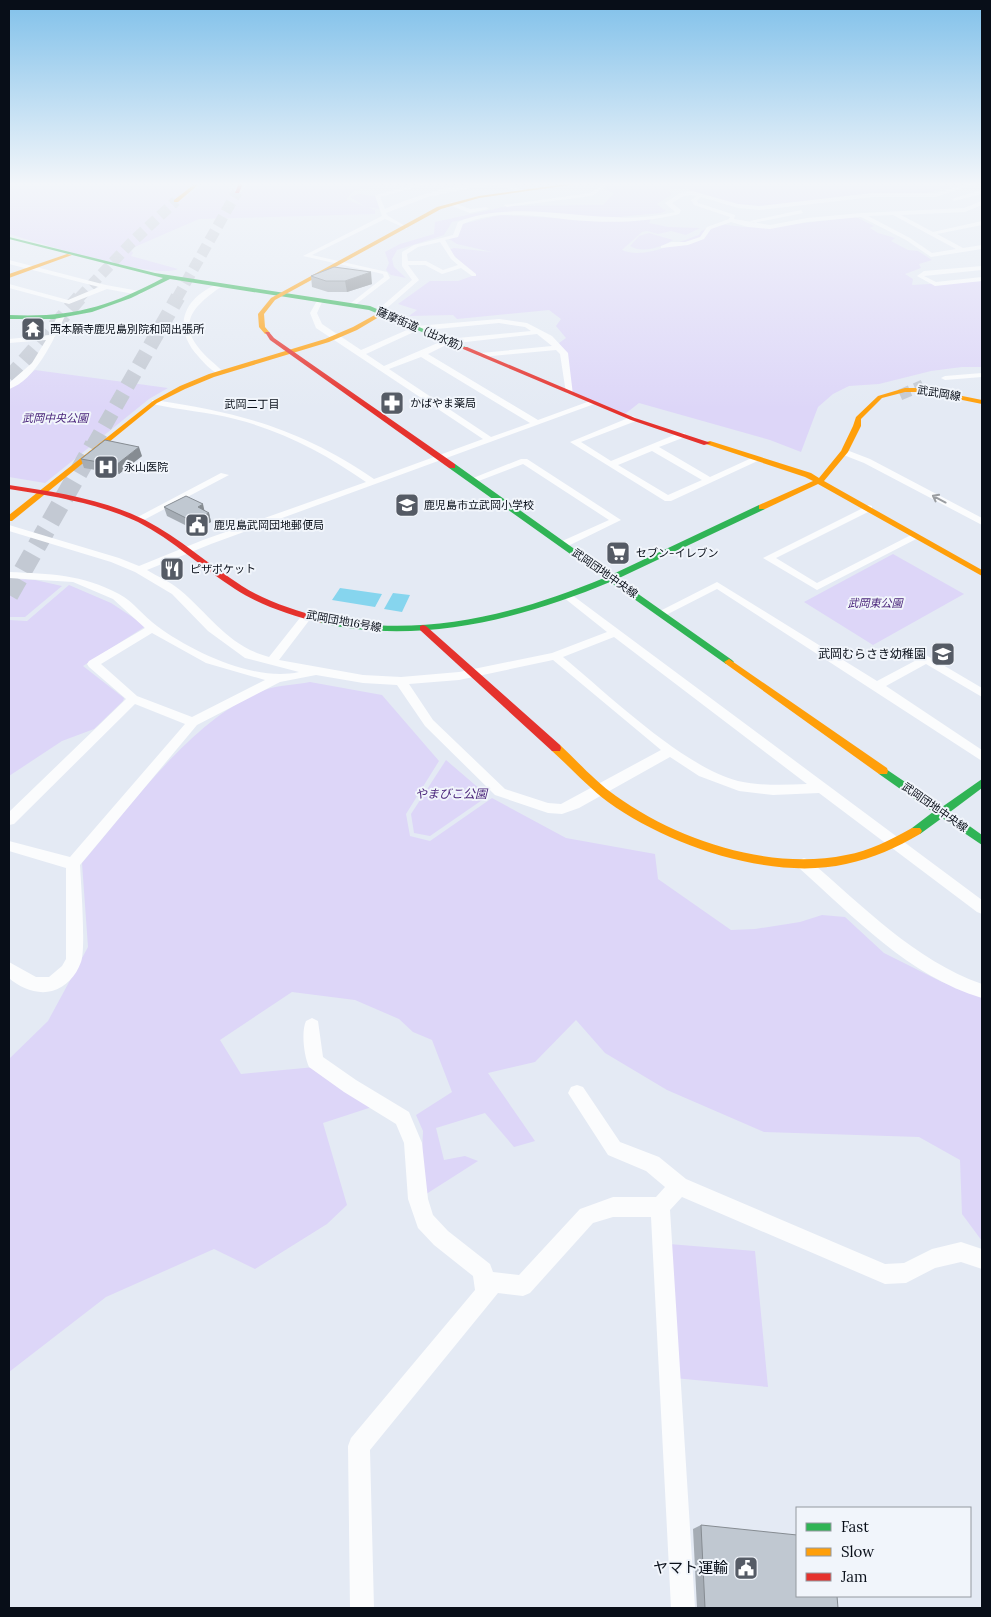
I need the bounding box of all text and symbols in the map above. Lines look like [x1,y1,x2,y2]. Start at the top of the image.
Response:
street label: 薩摩街道（出水筋） [375,304,471,356]
temple icon: 西本願寺鹿児島別院和岡出張所 [20,316,46,342]
place label: 西本願寺鹿児島別院和岡出張所 [50,322,205,336]
street label: 武武岡線 [916,383,962,403]
pharmacy icon: かばやま薬局 [379,390,405,416]
place label: かばやま薬局 [410,396,476,410]
district label: 武岡二丁目 [225,397,280,411]
park label: 武岡中央公園 [22,411,90,425]
hospital icon: 永山医院 [93,454,119,480]
place label: 永山医院 [124,460,168,474]
school or university icon: 鹿児島市立武岡小学校 [394,492,420,518]
one-way arrow [932,494,947,503]
place label: 鹿児島市立武岡小学校 [424,498,534,512]
public building icon: 鹿児島武岡団地郵便局 [184,512,210,538]
place label: 鹿児島武岡団地郵便局 [214,518,324,532]
supermarket icon: セブン-イレブン [605,540,631,566]
street label: 武岡団地中央線 [569,545,641,601]
place label: セブン-イレブン [636,546,718,560]
restaurant icon: ピザポケット [159,556,185,582]
place label: ピザポケット [190,562,256,576]
park label: 武岡東公園 [848,596,904,610]
street label: 武岡団地16号線 [305,607,383,635]
school or university icon: 武岡むらさき幼稚園 [930,641,956,667]
place label: 武岡むらさき幼稚園 [818,646,926,661]
street label: 武岡団地中央線 [899,779,971,835]
park label: やまびこ公園 [415,786,489,801]
legend [796,1507,971,1597]
text: Fast [841,1517,869,1536]
text: Slow [841,1542,874,1561]
public building icon: ヤマト運輸 [733,1555,759,1581]
place label: ヤマト運輸 [653,1558,728,1577]
text: Jam [840,1567,868,1586]

